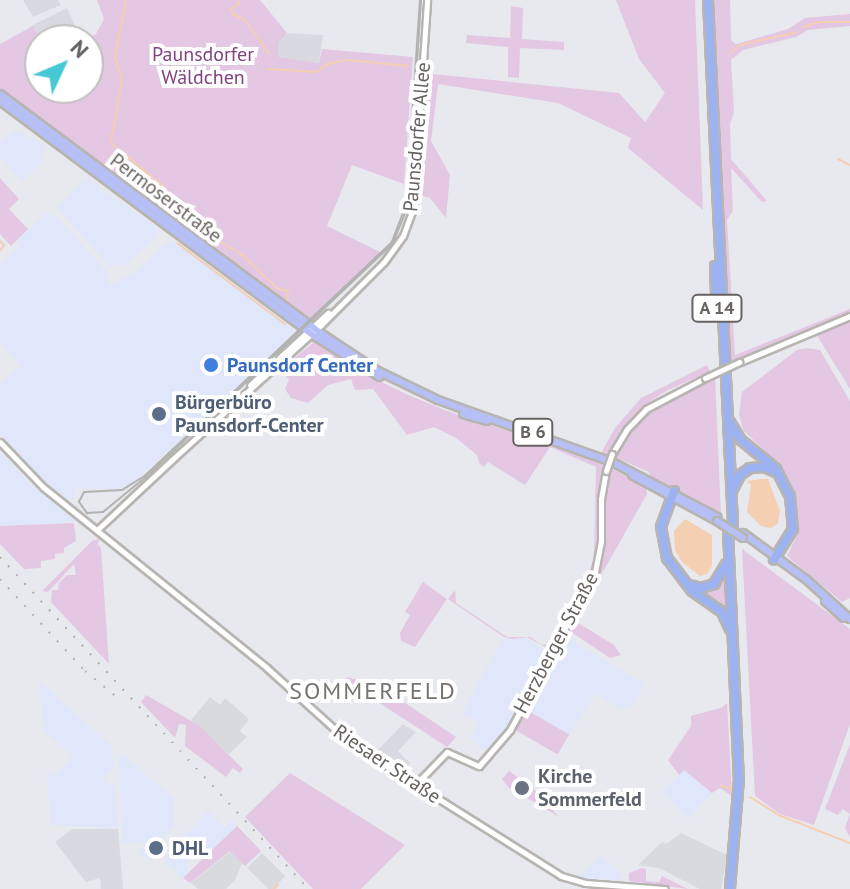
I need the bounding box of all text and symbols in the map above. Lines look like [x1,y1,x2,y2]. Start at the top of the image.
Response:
north arrow [24,24,104,104]
text: N [65,34,95,64]
park label: Paunsdorfer Wäldchen [152,42,254,89]
street label: Paunsdorfer Allee [398,61,436,213]
street label: Permoserstraße [105,148,227,248]
road number: A 14 [691,294,743,322]
place label: Paunsdorf Center [227,353,373,377]
marker: Paunsdorf Center [202,356,220,374]
place label: Bürgerbüro Paunsdorf-Center [175,390,324,437]
marker: Bürgerbüro Paunsdorf-Center [150,405,168,423]
road number: B 6 [511,418,555,446]
street label: Herzberger Straße [509,568,603,718]
district label: SOMMERFELD [289,677,457,705]
street label: Riesaer Straße [329,719,445,809]
place label: Kirche Sommerfeld [538,764,642,811]
marker: Kirche Sommerfeld [513,779,531,797]
place label: DHL [172,836,208,860]
marker: DHL [147,839,165,857]

